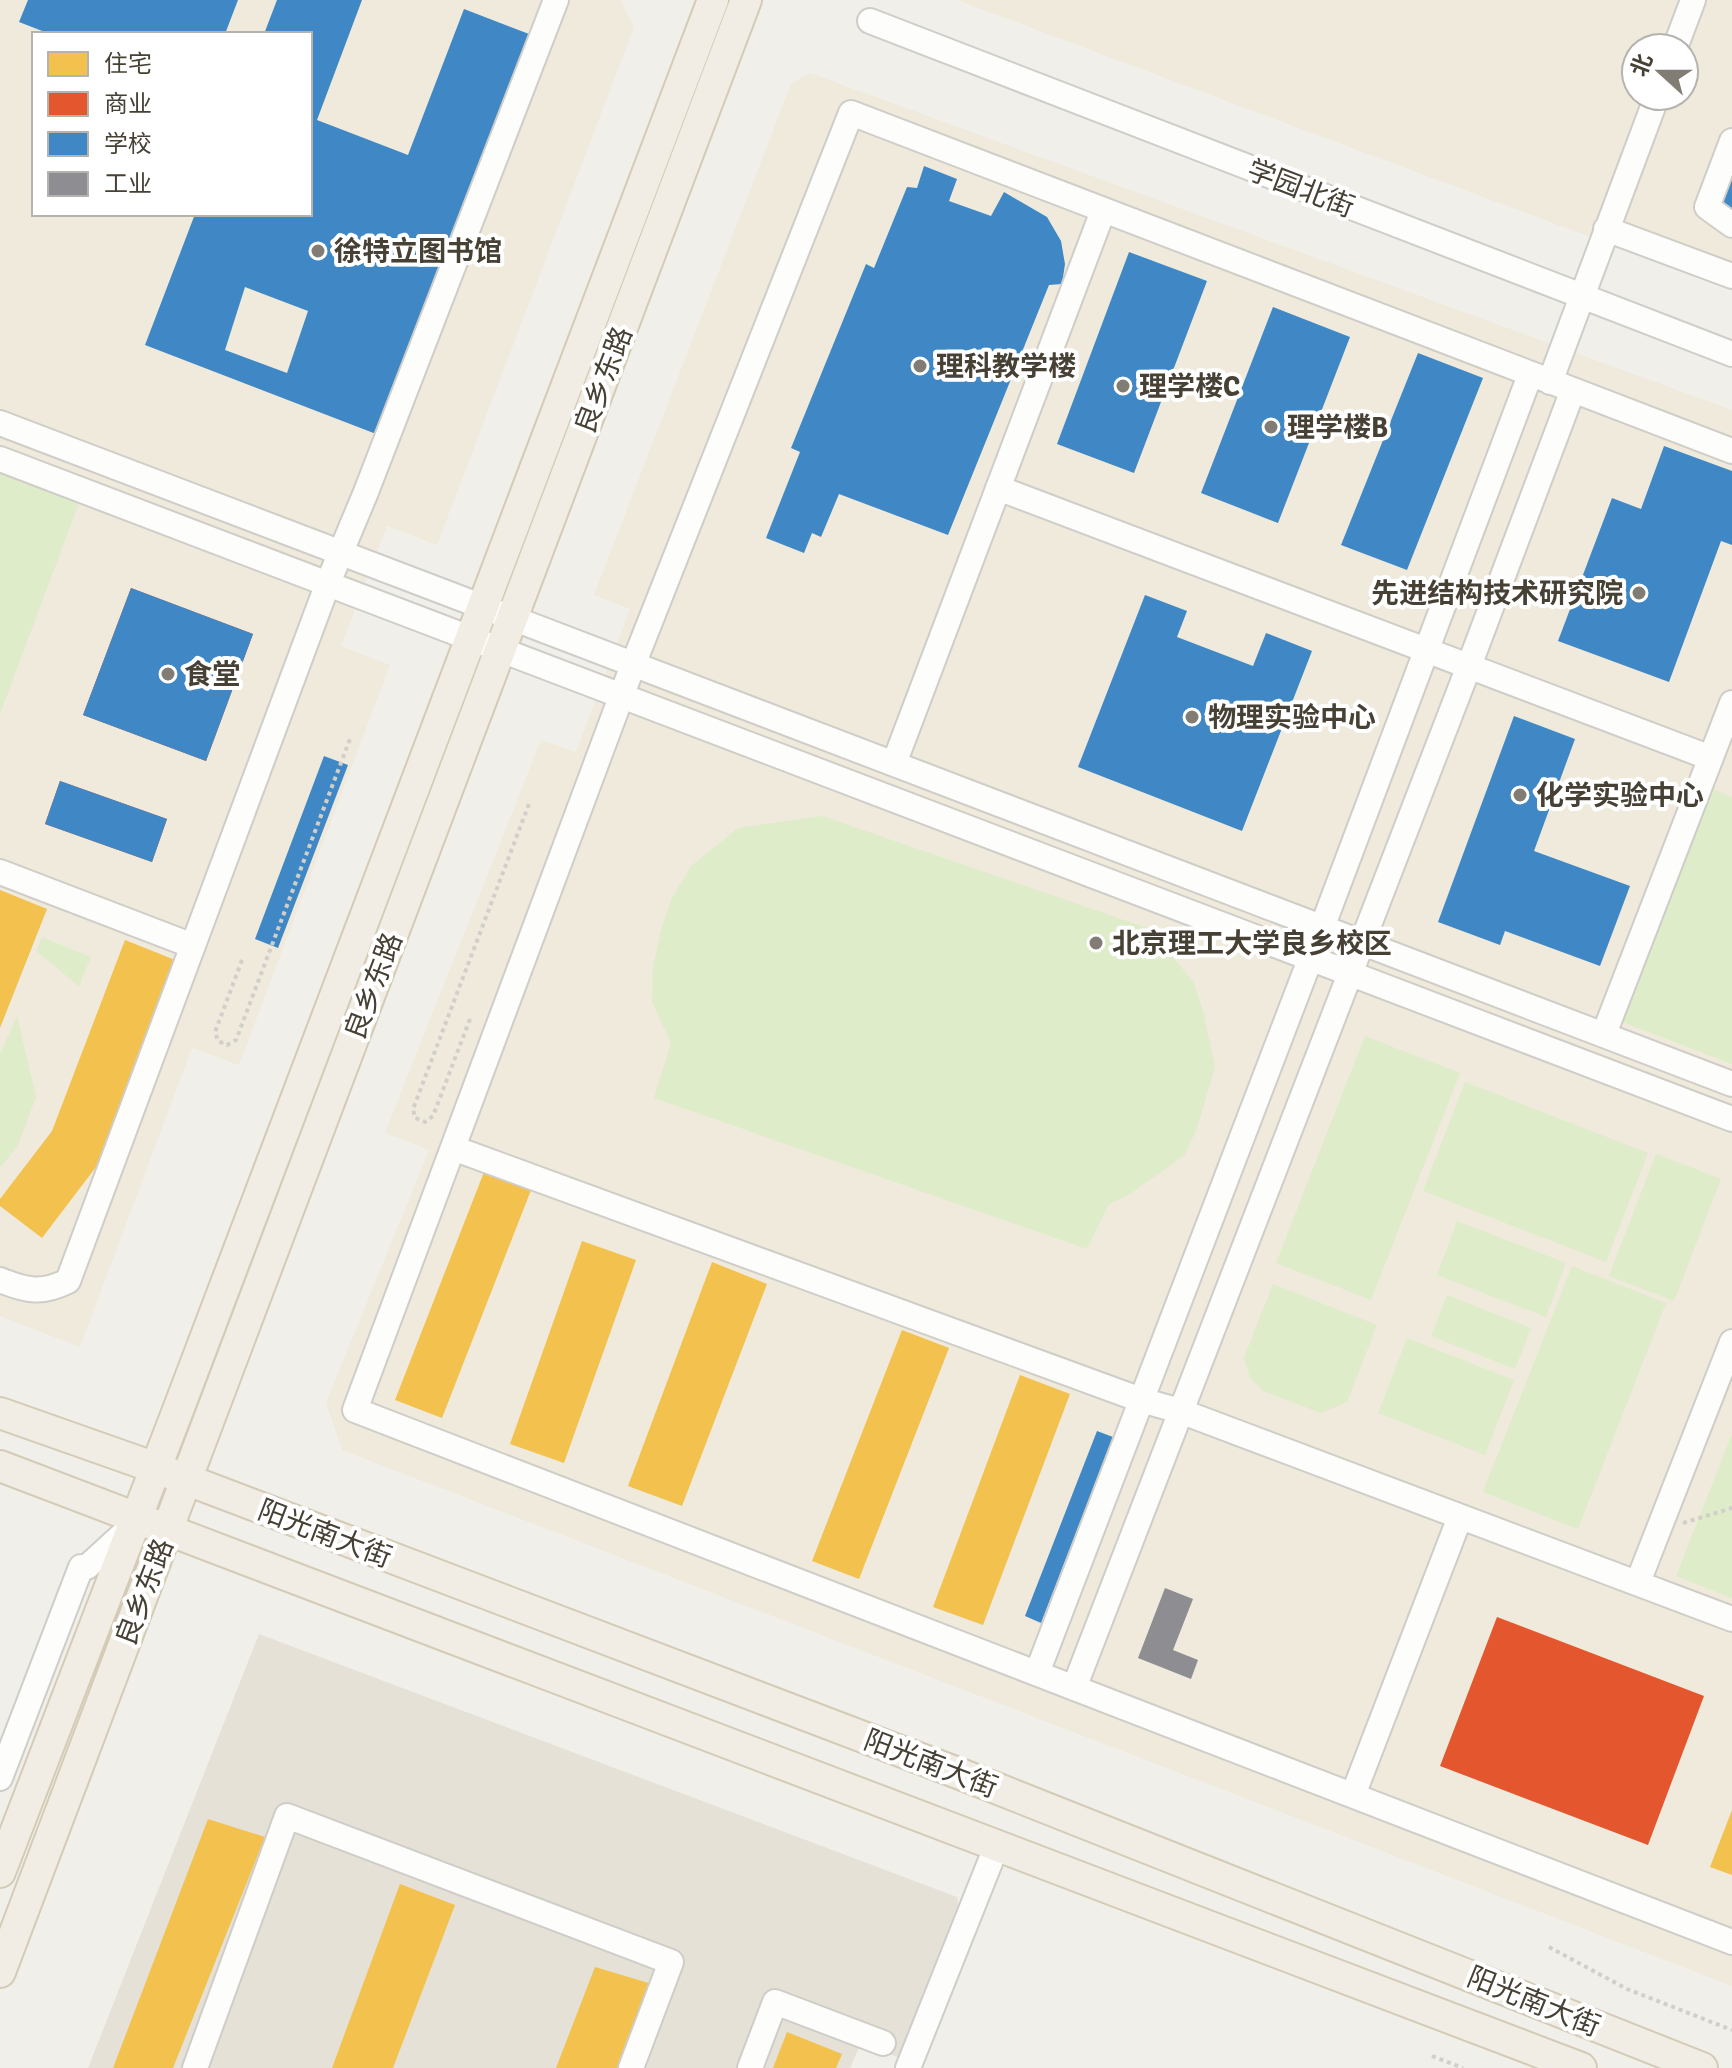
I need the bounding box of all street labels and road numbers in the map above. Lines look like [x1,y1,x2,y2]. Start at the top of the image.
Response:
street label: 学园北街 [1242,153,1359,225]
street label: 良乡东路 [568,322,640,439]
street label: 良乡东路 [338,928,410,1045]
street label: 阳光南大街 [253,1493,396,1575]
street label: 良乡东路 [109,1534,181,1651]
street label: 阳光南大街 [859,1723,1002,1805]
street label: 阳光南大街 [1462,1960,1605,2044]

